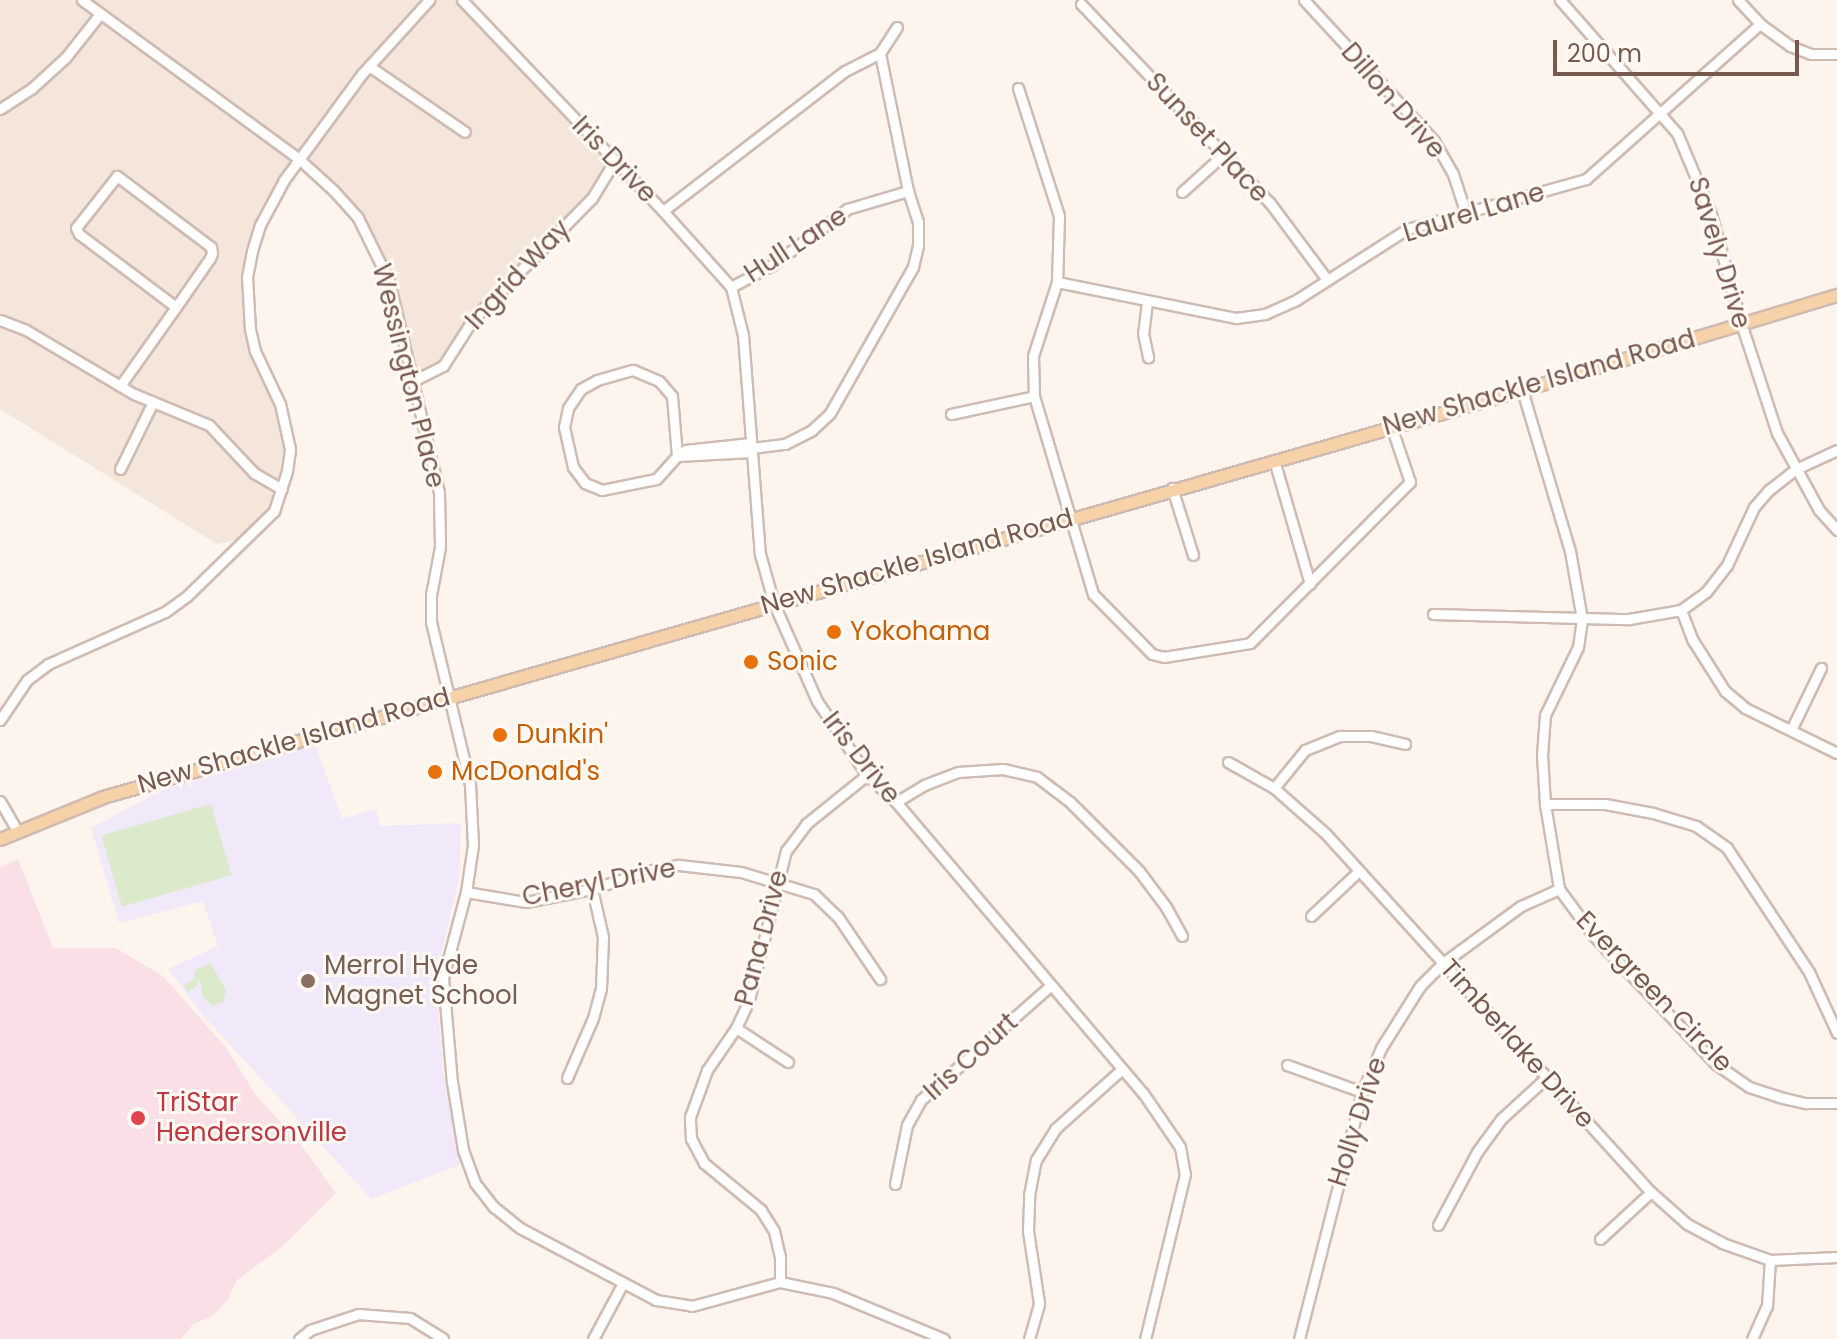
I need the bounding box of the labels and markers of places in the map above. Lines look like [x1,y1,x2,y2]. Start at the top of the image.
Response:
place label: Yokohama [850,616,990,648]
marker: Yokohama [825,623,843,641]
place label: Sonic [767,646,838,678]
marker: Sonic [742,653,760,671]
place label: Dunkin' [516,719,608,751]
marker: Dunkin' [491,726,509,744]
place label: McDonald's [451,756,600,788]
marker: McDonald's [426,763,444,781]
place label: Merrol Hyde Magnet School [324,950,518,1012]
marker: Merrol Hyde Magnet School [299,972,317,990]
place label: TriStar Hendersonville [156,1087,347,1148]
marker: TriStar Hendersonville [127,1107,149,1129]

